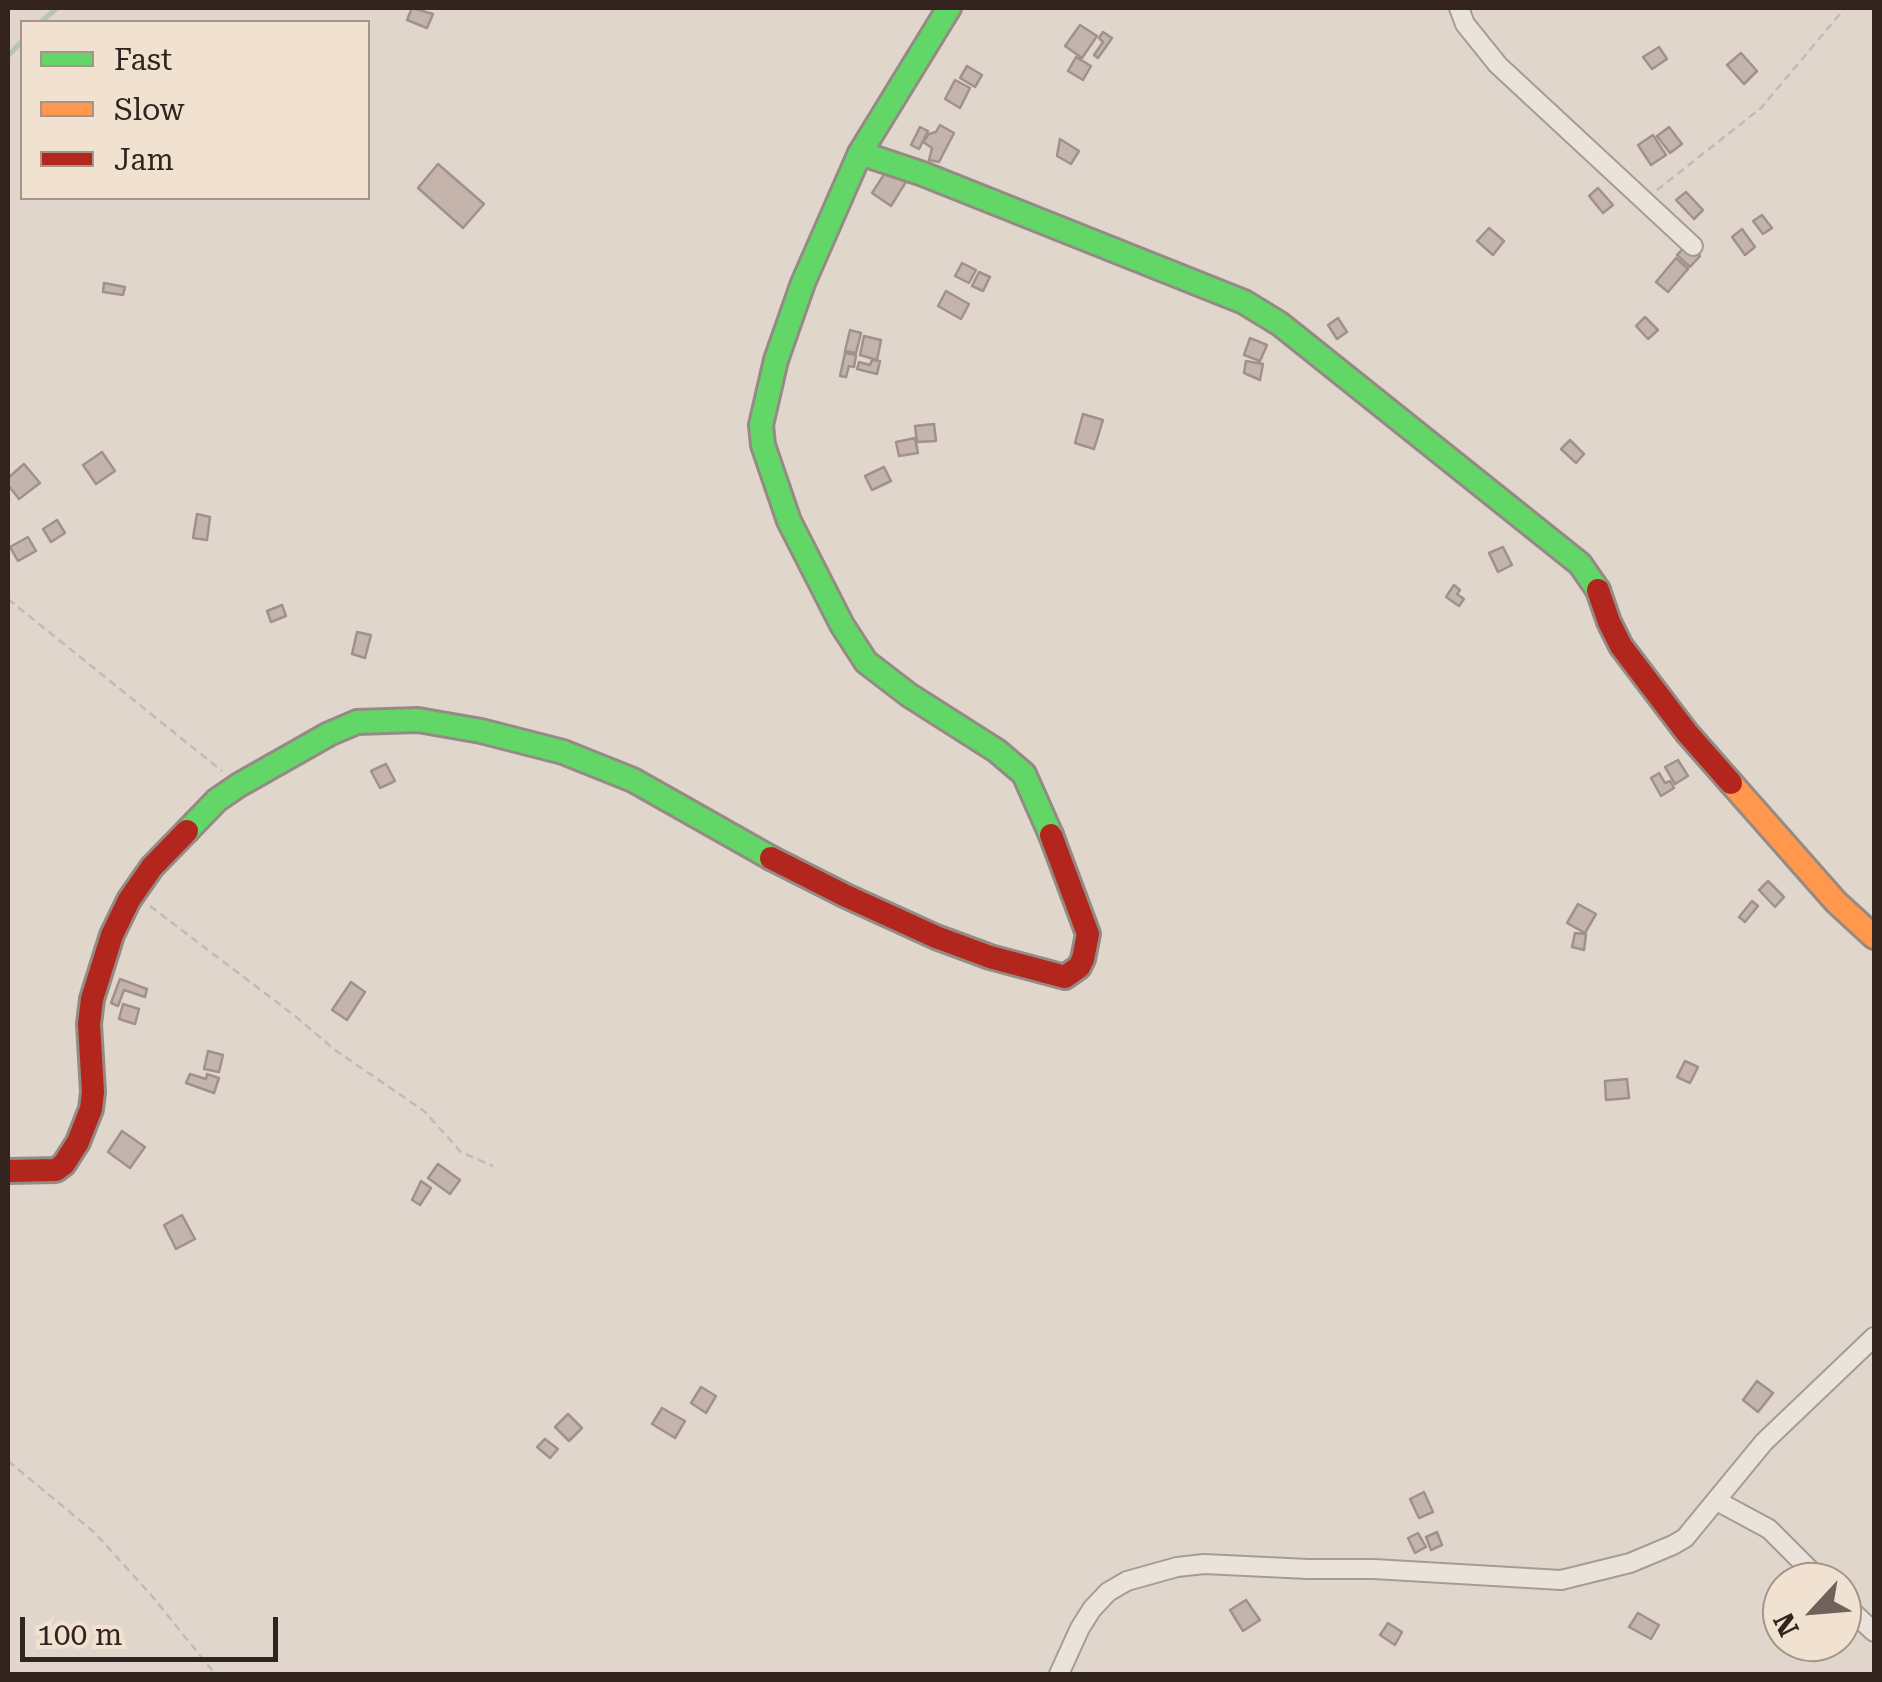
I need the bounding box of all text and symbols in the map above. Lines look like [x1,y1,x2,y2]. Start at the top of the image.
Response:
legend [20,20,370,200]
text: Fast [114,42,172,77]
text: Slow [114,92,185,127]
text: Jam [114,142,174,177]
north arrow [1762,1562,1862,1662]
scale bar [25,1597,282,1659]
text: N [1767,1608,1806,1641]
text: 100 m [37,1617,122,1652]

